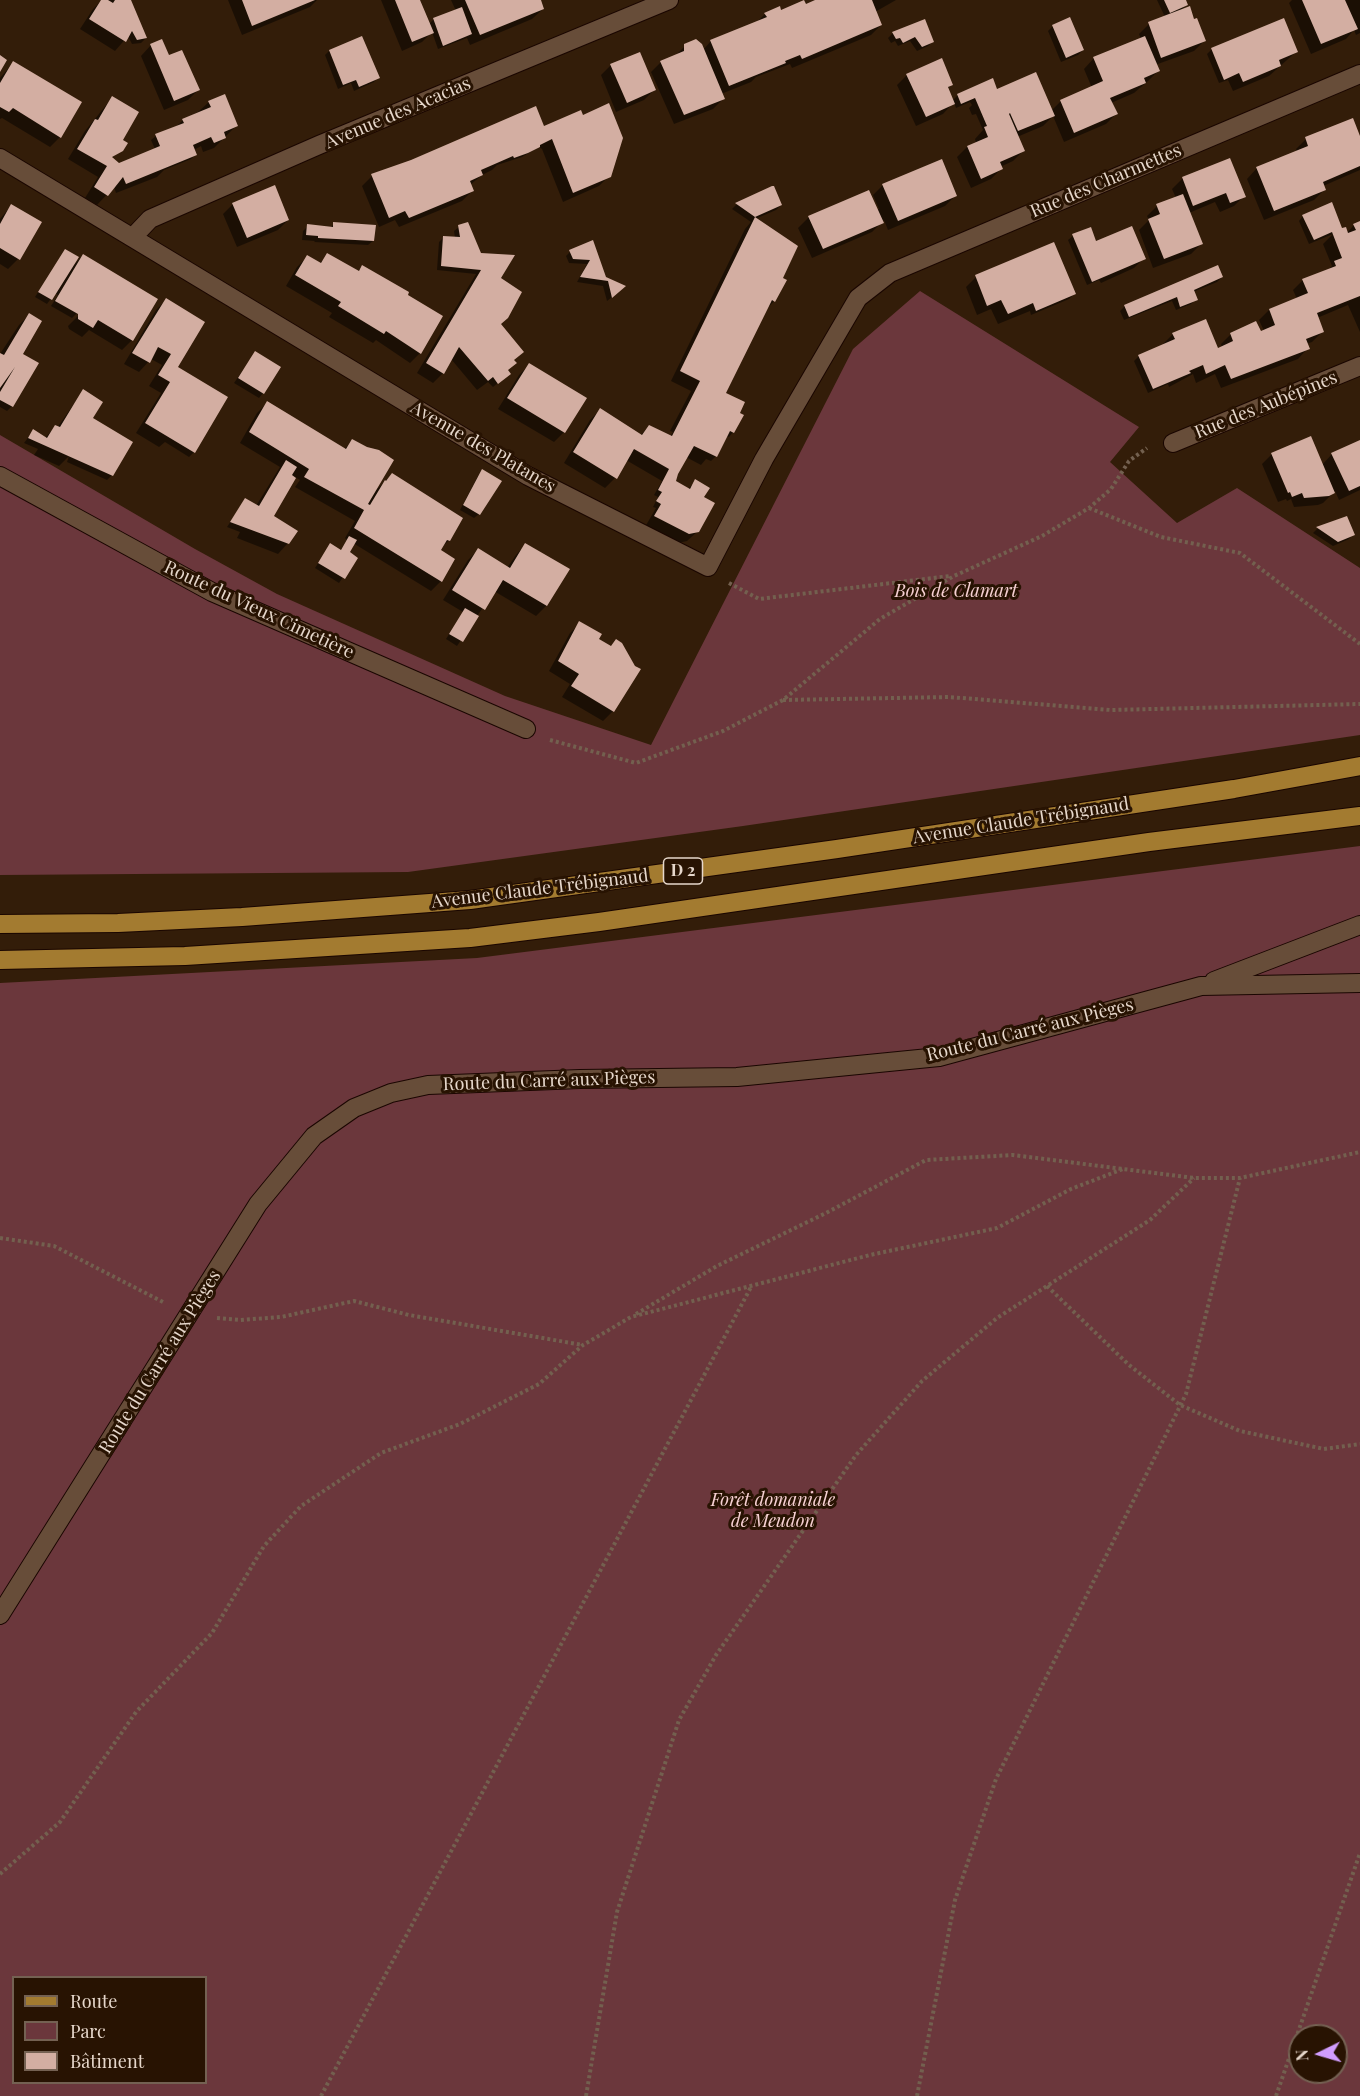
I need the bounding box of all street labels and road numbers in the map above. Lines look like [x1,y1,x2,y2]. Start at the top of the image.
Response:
street label: Avenue des Acacias [322,73,474,153]
street label: Rue des Charmettes [1027,139,1185,223]
street label: Rue des Aubépines [1192,367,1340,443]
street label: Avenue des Platanes [407,397,559,497]
street label: Route du Vieux Cimetière [161,556,357,664]
street label: Avenue Claude Trébignaud [911,793,1131,849]
road number: D 2 [664,858,702,884]
street label: Avenue Claude Trébignaud [430,865,650,913]
street label: Route du Carré aux Pièges [924,994,1136,1066]
street label: Route du Carré aux Pièges [442,1066,656,1096]
street label: Route du Carré aux Pièges [95,1266,225,1458]

